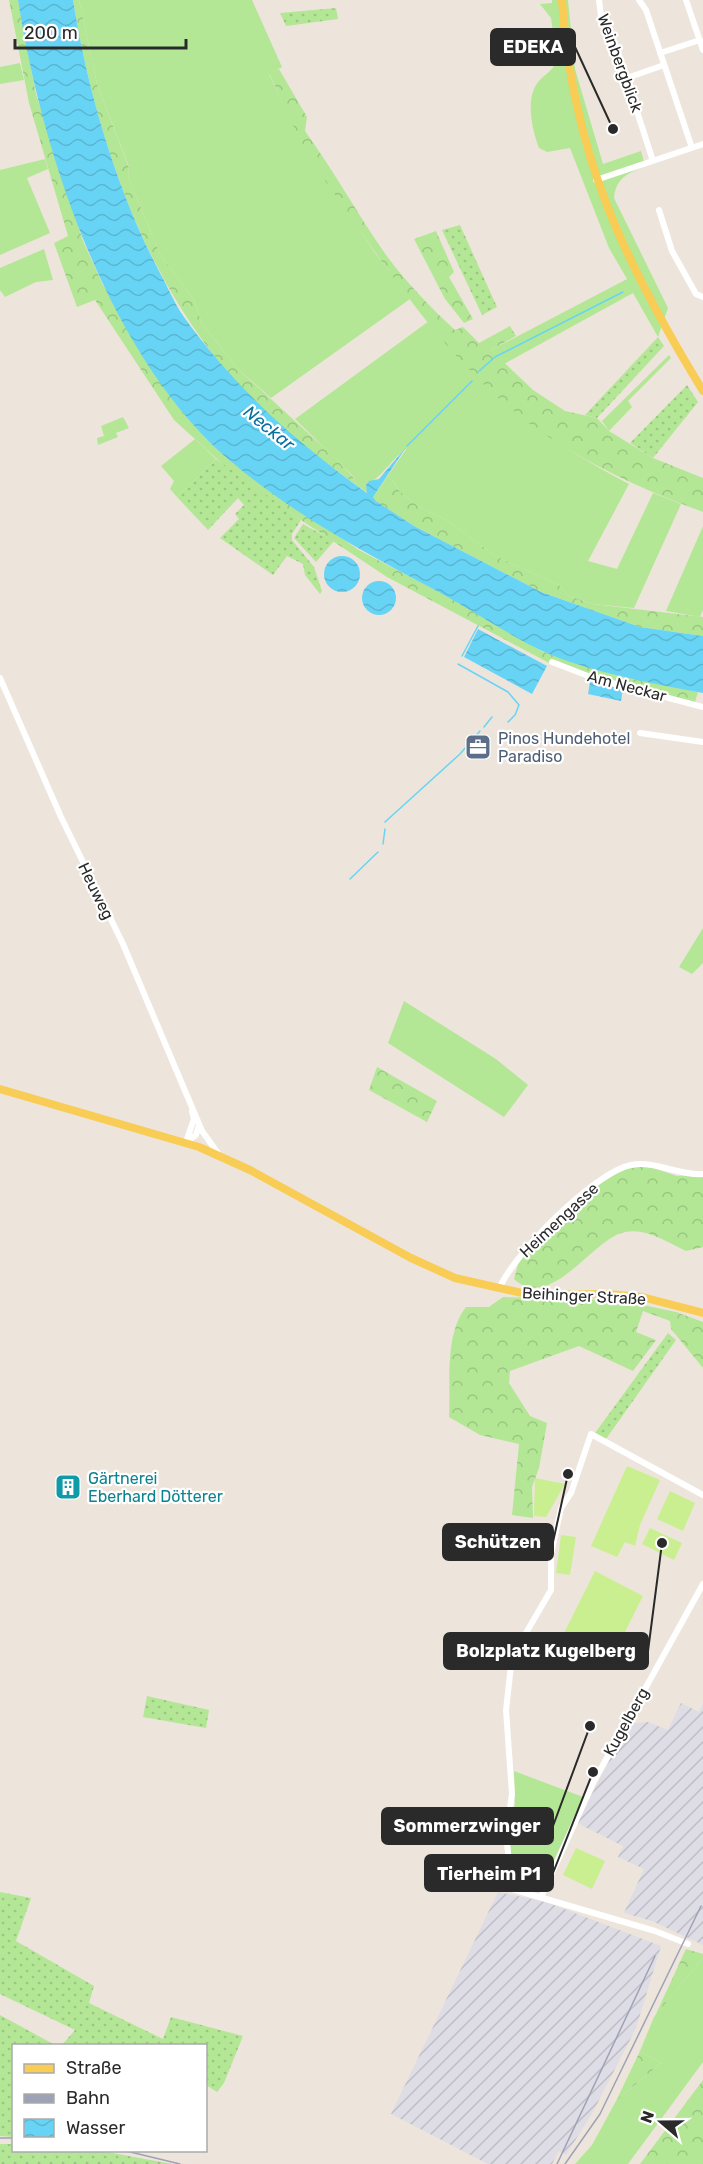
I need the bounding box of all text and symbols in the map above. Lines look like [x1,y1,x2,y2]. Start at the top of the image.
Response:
street label: Weinbergblick [593,11,647,115]
scale bar [15,12,186,50]
text: 200 m [24,22,78,44]
callout: EDEKA [491,29,575,65]
text: EDEKA [503,36,563,58]
water label: Neckar [239,401,300,456]
street label: Am Neckar [586,666,668,706]
place label: Pinos Hundehotel Paradiso [498,729,630,766]
office icon: Pinos Hundehotel Paradiso [463,732,493,762]
street label: Heuweg [74,859,118,923]
street label: Heimengasse [516,1179,602,1261]
street label: Beihinger Straße [521,1283,647,1309]
place label: Gärtnerei Eberhard Dötterer [88,1469,223,1506]
building icon: Gärtnerei Eberhard Dötterer [53,1472,83,1502]
callout: Schützen [443,1524,553,1560]
text: Schützen [455,1531,541,1553]
callout: Bolzplatz Kugelberg [444,1633,648,1669]
text: Bolzplatz Kugelberg [456,1640,636,1662]
street label: Kugelberg [599,1684,653,1760]
callout: Sommerzwinger [382,1808,553,1844]
text: Sommerzwinger [394,1815,540,1837]
callout: Tierheim P1 [425,1855,553,1891]
text: Tierheim P1 [437,1863,541,1885]
legend [12,2044,207,2152]
text: Straße [66,2057,122,2079]
text: Bahn [66,2087,110,2109]
north arrow [631,2092,691,2152]
text: N [636,2108,658,2126]
text: Wasser [66,2117,125,2139]

